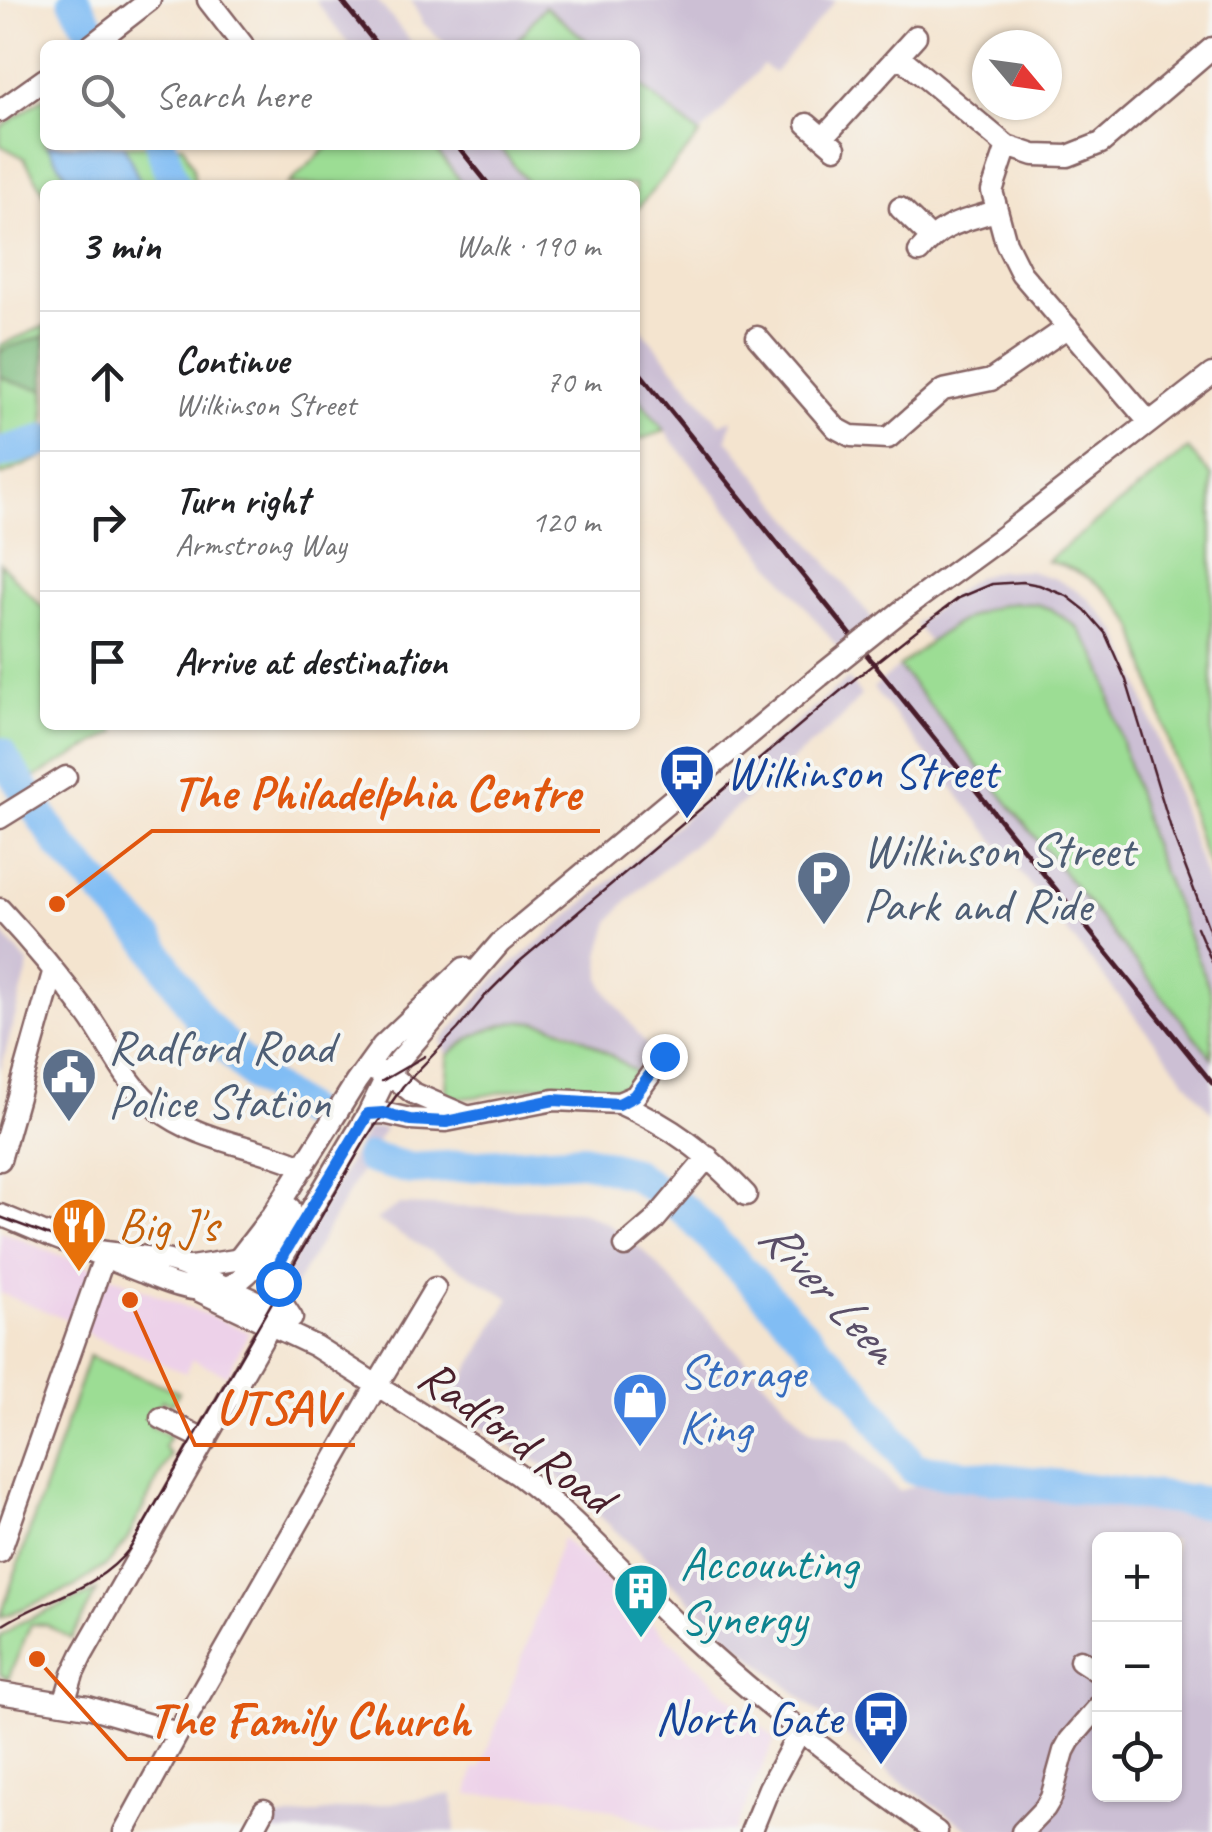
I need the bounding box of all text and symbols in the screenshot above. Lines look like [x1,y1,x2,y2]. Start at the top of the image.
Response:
north arrow [972,30,1062,120]
search box [40,40,640,150]
icon: search [75,68,130,123]
text: Search here [155,72,310,119]
text: 3 min [80,219,160,272]
text: Walk · 190 m [456,225,600,266]
text: Continue [175,337,289,384]
icon: ahead [80,354,135,409]
text: 70 m [546,361,600,402]
text: Wilkinson Street [175,384,356,425]
text: Turn right [175,477,309,524]
icon: right [80,494,135,549]
text: 120 m [531,501,600,542]
text: Armstrong Way [175,524,346,565]
icon: arrive [80,634,135,689]
text: Arrive at destination [175,638,447,685]
bus stop icon: Wilkinson Street [657,742,717,821]
place label: Wilkinson Street [726,742,1001,802]
callout: The Philadelphia Centre [152,751,600,831]
text: The Philadelphia Centre [172,761,584,824]
place label: Wilkinson Street Park and Ride [863,820,1138,935]
parking icon: Wilkinson Street Park and Ride [794,848,854,927]
place label: Radford Road Police Station [108,1017,341,1132]
route end [642,1034,688,1080]
public building icon: Radford Road Police Station [39,1045,99,1124]
restaurant icon: Big J's [49,1195,109,1274]
place label: Big J's [118,1195,222,1255]
water label: River Leen [746,1205,915,1380]
route start [256,1261,302,1307]
place label: Storage King [679,1342,809,1457]
street label: Radford Road [407,1345,631,1531]
callout: UTSAV [195,1365,355,1445]
shop icon: Storage King [610,1370,670,1449]
text: UTSAV [215,1375,345,1438]
map controls [1092,1532,1182,1802]
button: + [1092,1532,1182,1622]
place label: Accounting Synergy [680,1533,861,1648]
building icon: Accounting Synergy [611,1561,671,1640]
button: − [1092,1622,1182,1712]
callout: The Family Church [127,1679,490,1759]
text: The Family Church [148,1688,472,1751]
place label: North Gate [655,1688,845,1748]
bus stop icon: North Gate [851,1688,911,1767]
button: locate [1092,1712,1182,1802]

